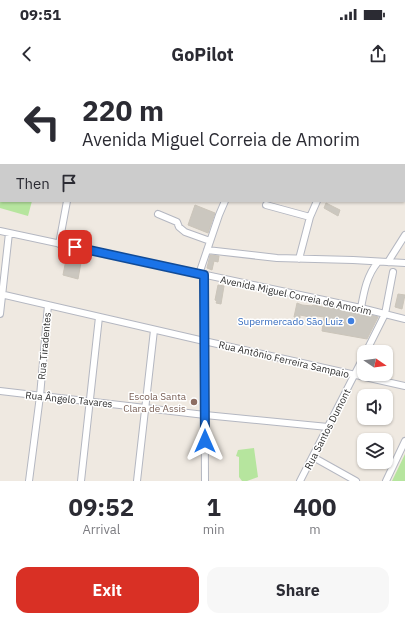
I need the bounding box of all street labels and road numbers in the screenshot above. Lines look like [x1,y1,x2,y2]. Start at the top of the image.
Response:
street label: Avenida Miguel Correia de Amorim [219,273,373,318]
street label: Rua Tiradentes [35,312,54,380]
street label: Rua Antônio Ferreira Sampaio [217,338,351,381]
street label: Rua Santos Dumont [301,386,354,472]
street label: Rua Ângelo Tavares [25,388,113,411]

